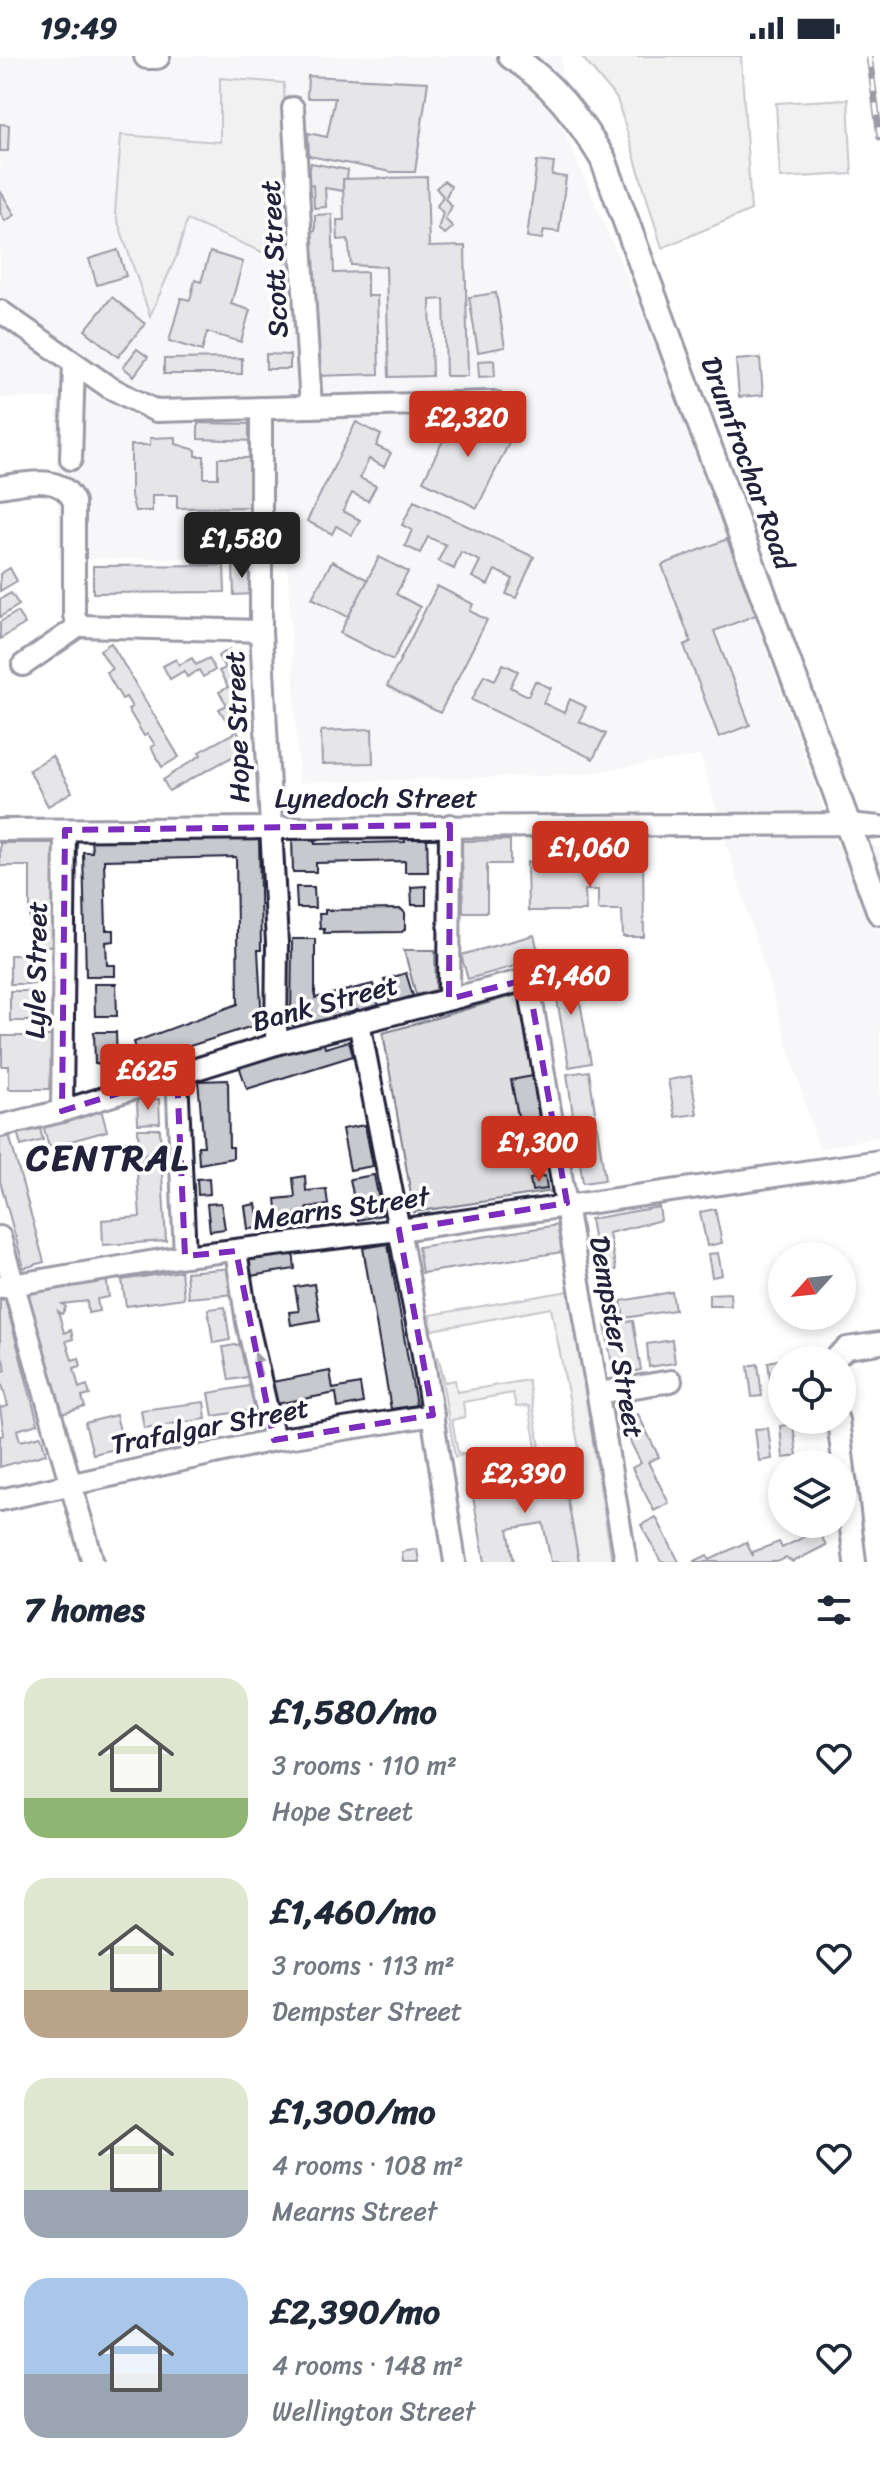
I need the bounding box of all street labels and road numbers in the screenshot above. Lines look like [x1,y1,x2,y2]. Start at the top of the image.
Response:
street label: Scott Street [245,179,303,339]
street label: Drumfrochar Road [687,349,810,579]
street label: Hope Street [210,650,264,804]
street label: Lynedoch Street [274,773,478,822]
street label: Lyle Street [10,901,62,1039]
street label: Bank Street [246,960,404,1046]
street label: Mearns Street [249,1171,434,1245]
street label: Dempster Street [575,1232,659,1442]
street label: Trafalgar Street [107,1383,313,1469]

